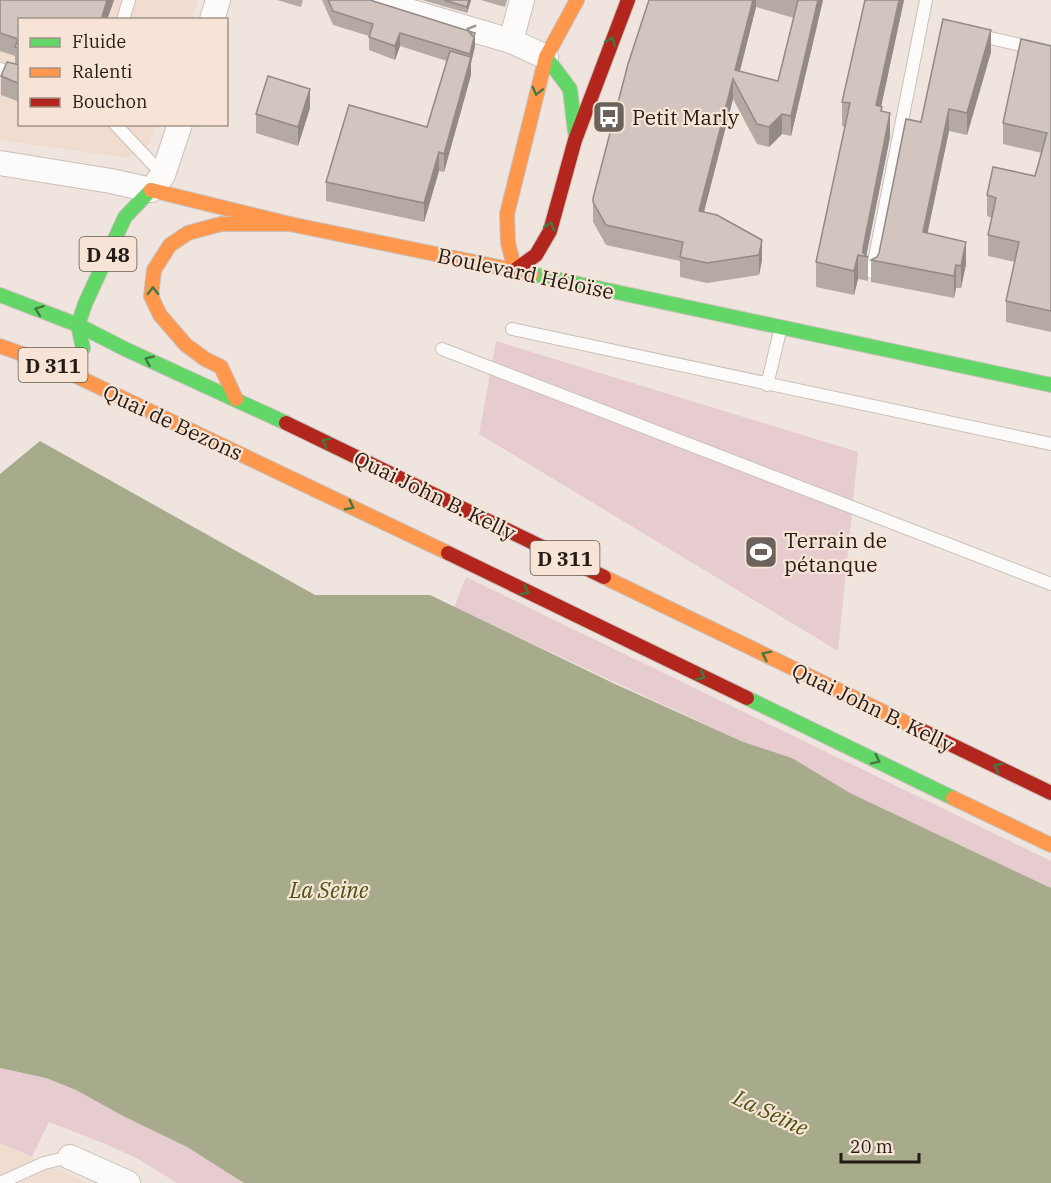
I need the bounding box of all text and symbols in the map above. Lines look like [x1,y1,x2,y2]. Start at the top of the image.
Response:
legend [18,18,228,126]
one-way arrow [466,25,477,37]
text: Fluide [72,30,126,53]
one-way arrow [604,36,617,47]
text: Ralenti [72,60,133,83]
one-way arrow [532,86,545,96]
text: Bouchon [72,90,148,113]
bus stop icon: Petit Marly [591,99,627,135]
place label: Petit Marly [632,103,740,131]
one-way arrow [543,221,556,232]
road number: D 48 [80,237,136,271]
street label: Boulevard Héloïse [435,241,617,305]
one-way arrow [147,286,159,295]
one-way arrow [34,305,45,317]
road number: D 311 [19,348,88,382]
one-way arrow [144,355,155,367]
street label: Quai de Bezons [99,377,247,467]
one-way arrow [321,438,332,450]
street label: Quai John B. Kelly [349,444,521,547]
one-way arrow [343,499,354,510]
place label: Terrain de pétanque [784,526,887,578]
sports icon: Terrain de pétanque [743,534,779,570]
road number: D 311 [530,541,600,575]
one-way arrow [519,583,530,595]
one-way arrow [761,651,772,663]
street label: Quai John B. Kelly [787,656,959,759]
one-way arrow [694,668,705,680]
one-way arrow [870,753,881,765]
one-way arrow [994,762,1005,774]
water label: La Seine [288,875,369,904]
water label: La Seine [728,1082,813,1142]
scale bar [841,1126,919,1164]
text: 20 m [850,1135,893,1158]

